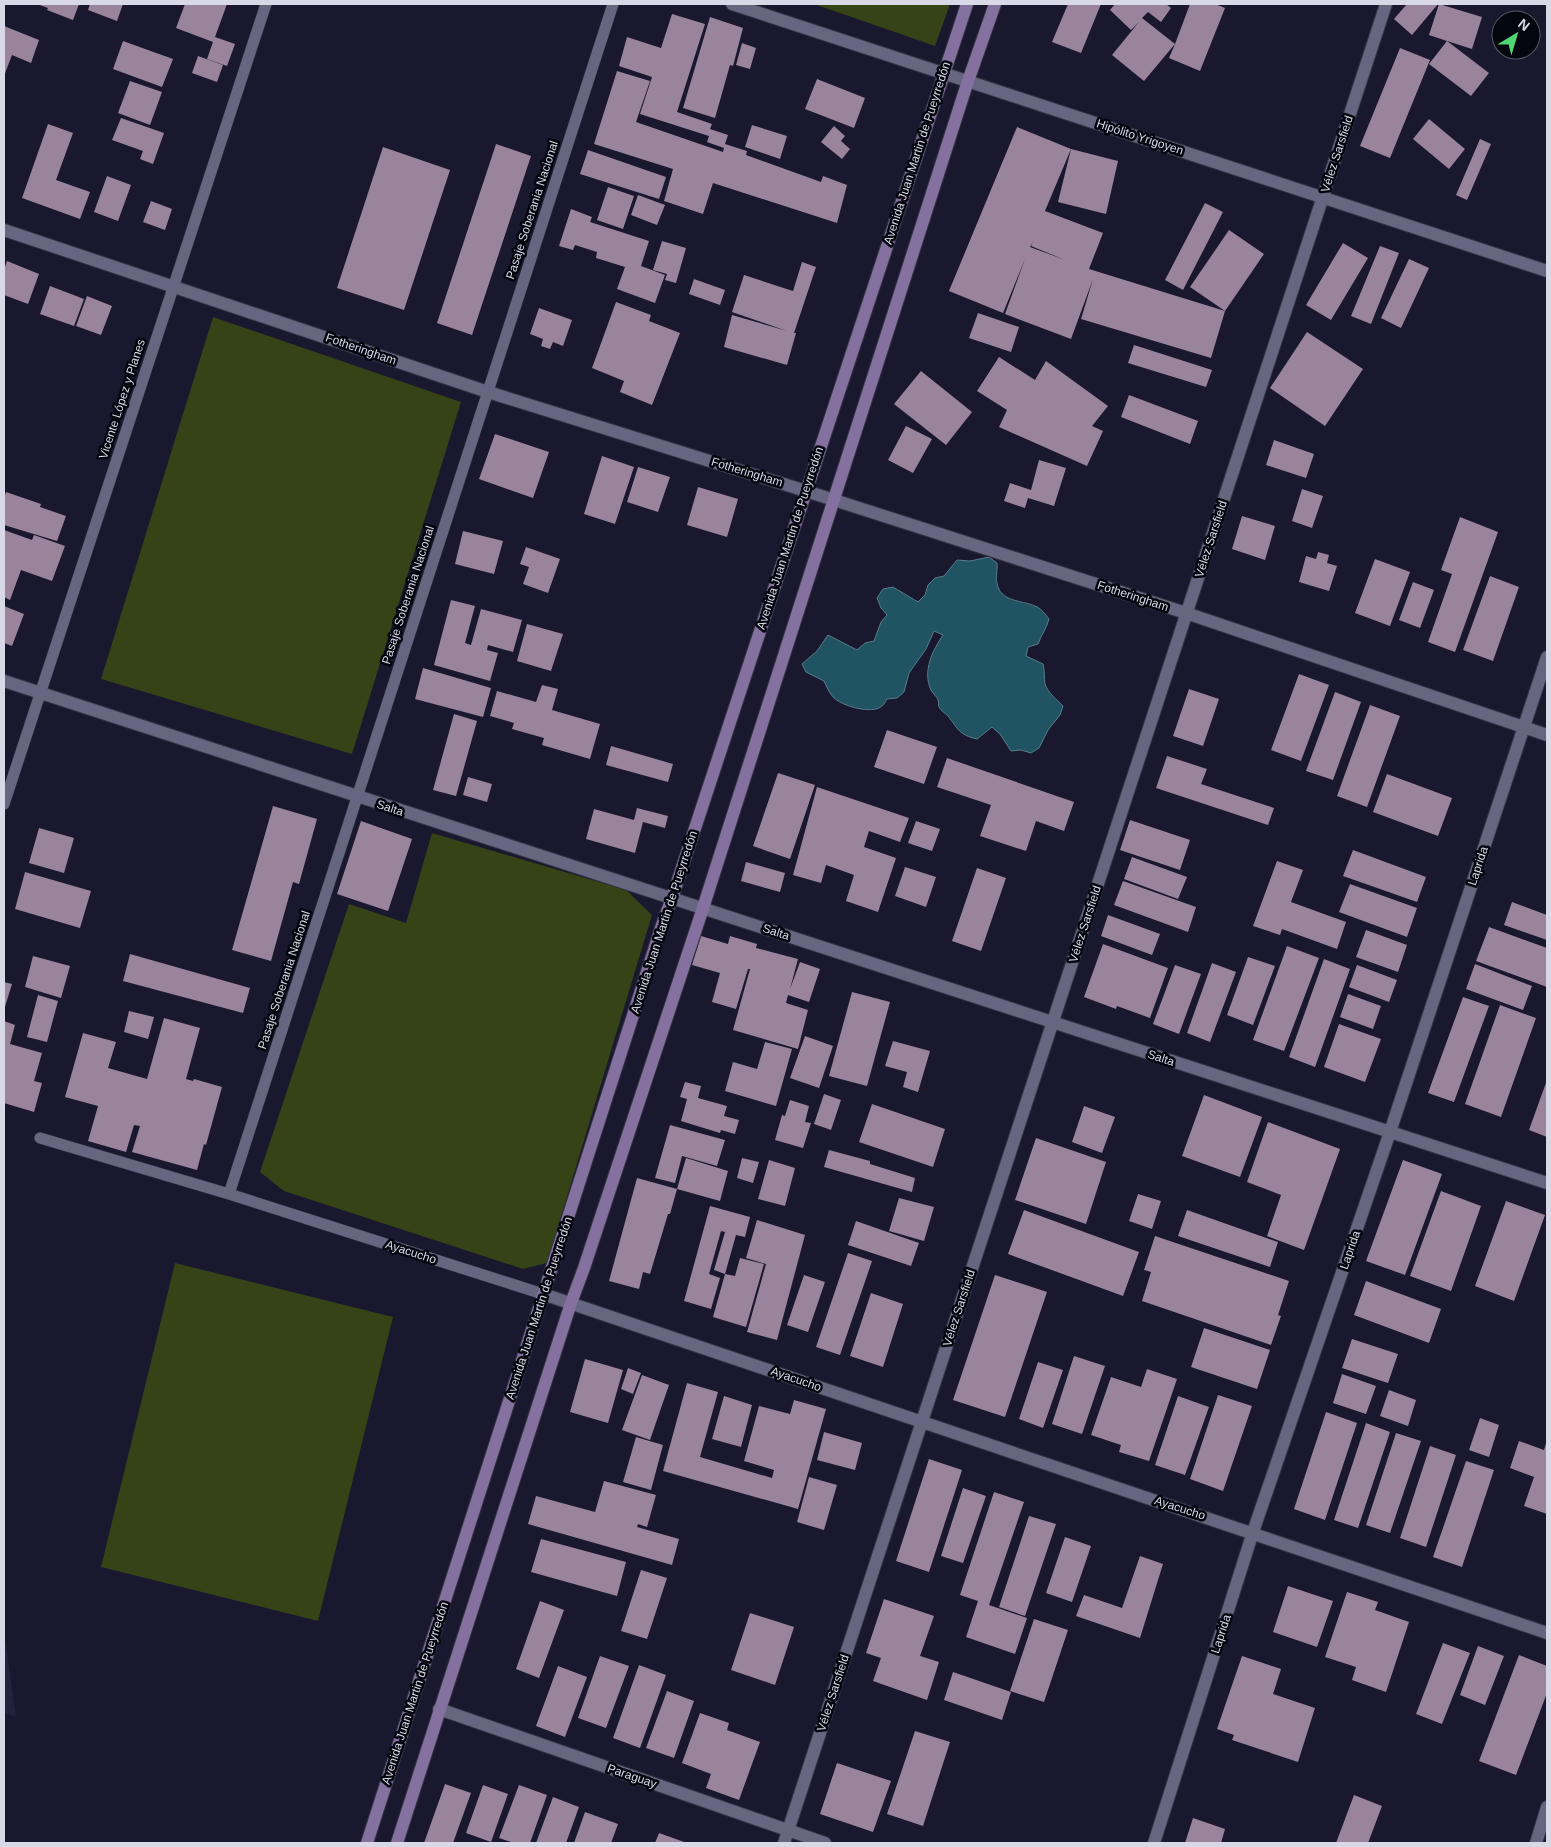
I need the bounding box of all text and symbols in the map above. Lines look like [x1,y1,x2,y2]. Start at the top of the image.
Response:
north arrow [1491,10,1541,60]
text: N [1515,15,1533,34]
street label: Avenida Juan Martin de Pueyrredón [881,60,953,246]
street label: Vélez Sarsfield [1318,114,1356,194]
street label: Hipólito Yrigoyen [1095,116,1185,158]
street label: Pasaje Soberania Nacional [503,139,561,281]
street label: Fotheringham [324,330,398,368]
street label: Vicente López y Planes [96,337,148,461]
street label: Avenida Juan Martin de Pueyrredón [754,445,826,631]
street label: Fotheringham [710,454,784,490]
street label: Vélez Sarsfield [1192,499,1230,579]
street label: Pasaje Soberania Nacional [379,524,437,666]
street label: Fotheringham [1096,578,1170,614]
street label: Salta [375,797,405,819]
street label: Avenida Juan Martin de Pueyrredón [628,829,700,1015]
street label: Laprida [1465,844,1491,887]
street label: Vélez Sarsfield [1066,884,1104,964]
street label: Pasaje Soberania Nacional [255,909,313,1051]
street label: Salta [761,921,791,943]
street label: Salta [1146,1047,1176,1069]
street label: Avenida Juan Martin de Pueyrredón [503,1215,575,1401]
street label: Laprida [1337,1228,1363,1271]
street label: Ayacucho [384,1237,438,1267]
street label: Vélez Sarsfield [940,1268,978,1348]
street label: Ayacucho [769,1364,823,1394]
street label: Ayacucho [1153,1493,1207,1523]
street label: Avenida Juan Martin de Pueyrredón [379,1600,451,1786]
street label: Laprida [1208,1612,1234,1655]
street label: Vélez Sarsfield [814,1653,852,1733]
street label: Paraguay [605,1761,659,1791]

